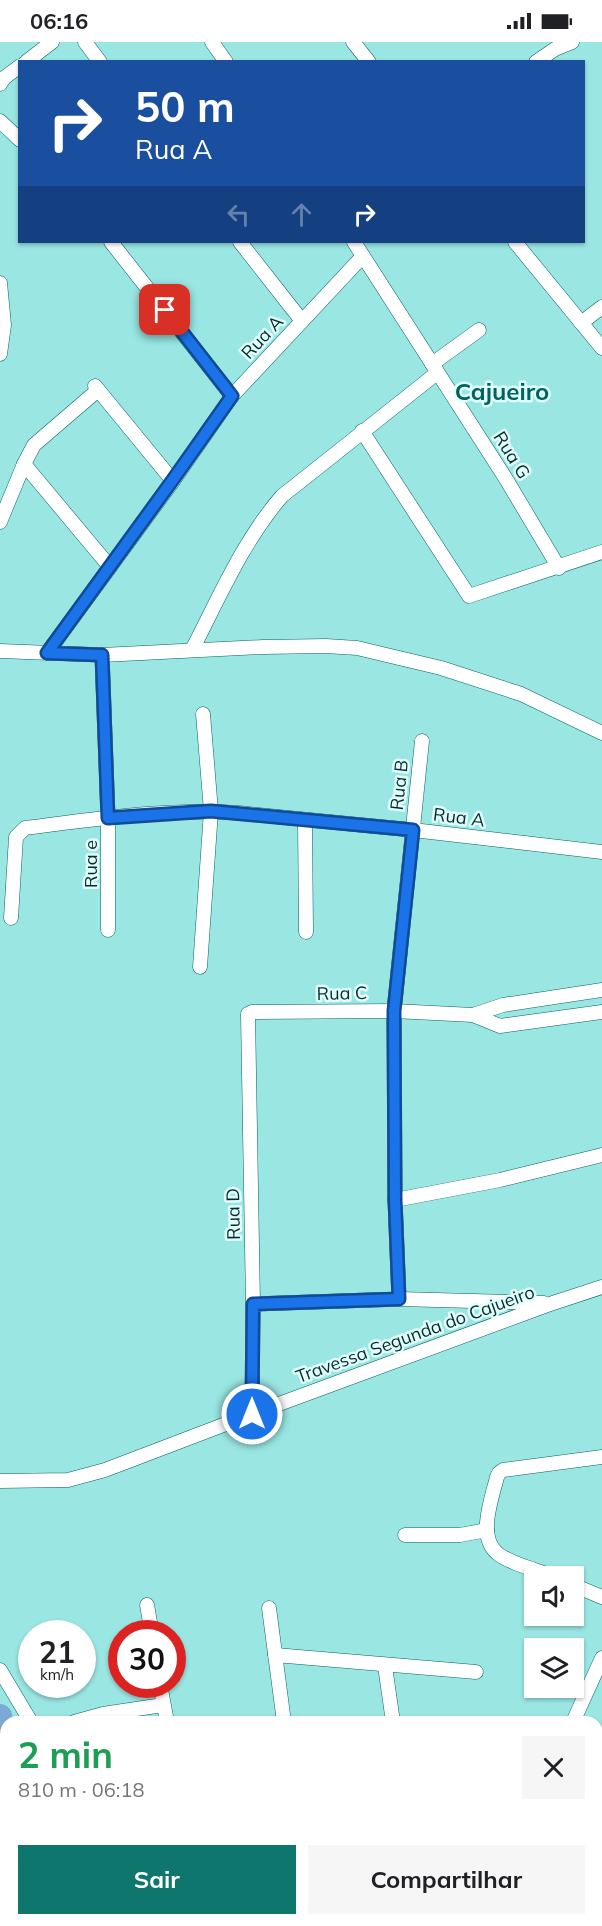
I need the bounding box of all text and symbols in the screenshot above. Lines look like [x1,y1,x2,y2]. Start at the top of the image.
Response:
text: 06:16 [30,7,88,35]
text: 50 m [135,80,235,133]
icon: right [36,84,114,162]
text: Rua A [135,132,212,166]
icon: left [222,198,255,231]
icon: ahead [285,198,318,231]
icon: right [348,198,381,231]
pin [139,284,190,335]
icon: arrive [148,293,181,326]
street label: Rua A [236,310,288,364]
district label: Cajueiro [455,376,549,406]
street label: Rua G [489,427,535,483]
street label: Rua B [385,759,413,811]
street label: Rua A [432,802,486,832]
street label: Rua e [79,840,102,888]
street label: Rua C [316,981,368,1005]
street label: Rua D [221,1188,245,1240]
street label: Travessa Segunda do Cajueiro [292,1280,538,1388]
position arrow [220,1382,284,1446]
map controls [524,1566,584,1698]
button: sound [524,1566,584,1626]
speed limit sign: 30 [108,1620,186,1698]
text: 21 [39,1633,75,1671]
button: layers [524,1638,584,1698]
text: km/h [40,1665,74,1684]
text: 2 min [18,1732,113,1777]
button: close [522,1736,585,1799]
text: 810 m · 06:18 [18,1777,144,1802]
button: Sair [18,1845,296,1914]
button: Compartilhar [308,1845,585,1914]

